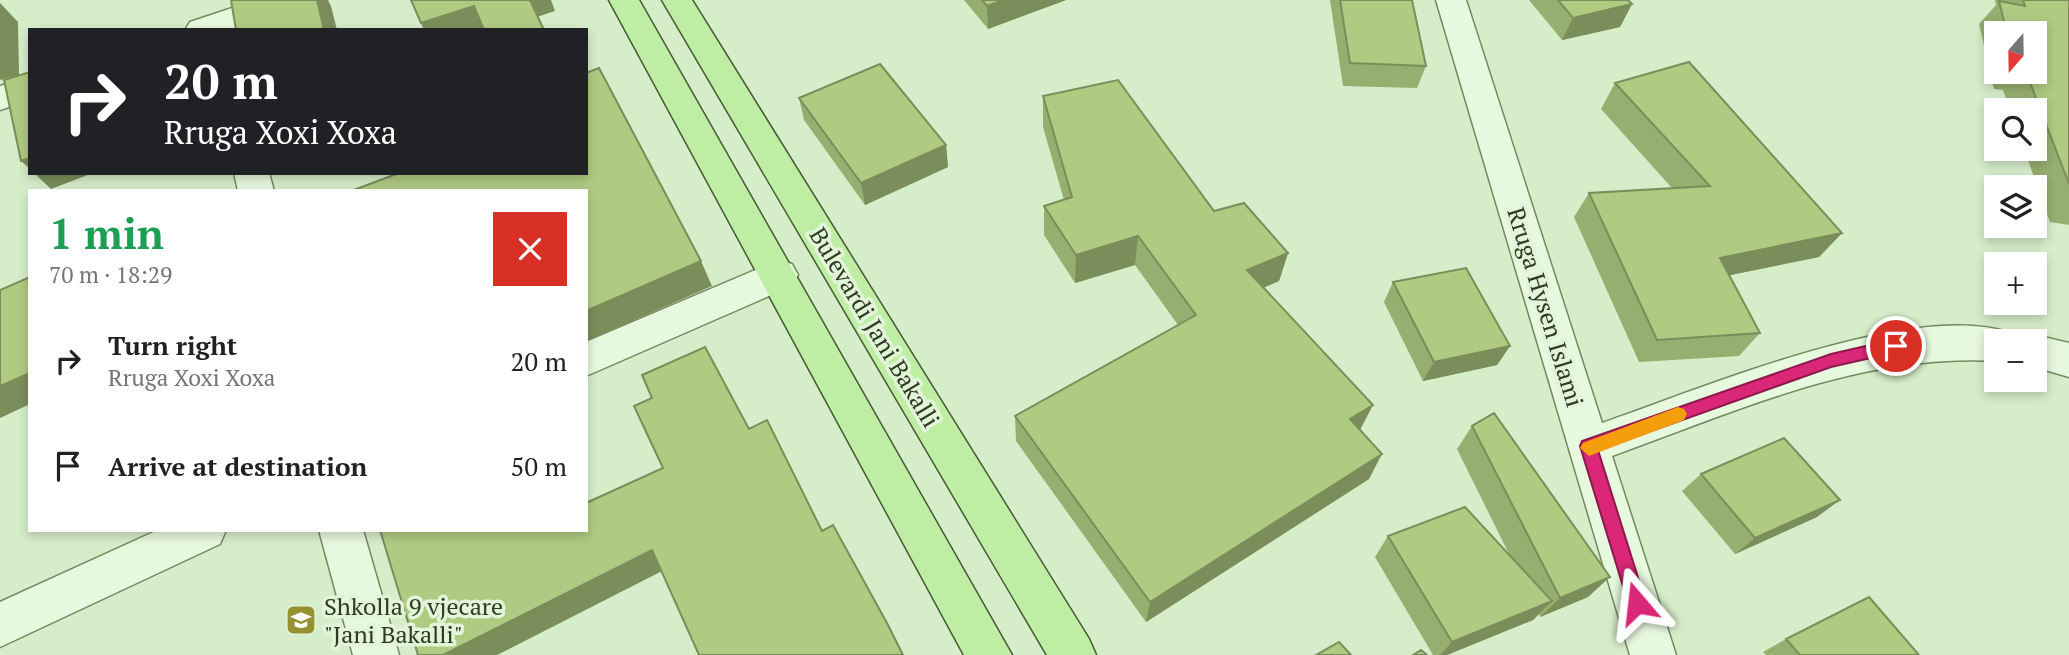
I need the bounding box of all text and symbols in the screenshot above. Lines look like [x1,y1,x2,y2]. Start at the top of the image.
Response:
north arrow [1984,21,2048,84]
map controls [1984,21,2047,392]
text: 20 m [164,48,278,113]
icon: right [49,56,140,147]
button: search [1984,98,2047,161]
text: Rruga Xoxi Xoxa [164,111,397,153]
button: layers [1984,175,2047,238]
street label: Rruga Hysen Islami [1500,203,1592,411]
text: 1 min [49,205,164,261]
button: close [493,212,567,286]
street label: Bulevardi Jani Bakalli [803,221,947,433]
button: + [1984,252,2047,315]
text: 70 m · 18:29 [49,259,172,290]
pin [1866,316,1926,376]
icon: arrive [1877,327,1915,365]
text: Turn right [108,328,237,362]
button: − [1984,329,2047,392]
icon: right [49,342,87,380]
text: 20 m [511,344,567,378]
text: Rruga Xoxi Xoxa [108,362,276,393]
icon: arrive [49,447,87,485]
text: Arrive at destination [108,449,367,483]
text: 50 m [511,449,567,483]
position arrow [1600,566,1674,640]
place label: Shkolla 9 vjecare "Jani Bakalli" [324,590,503,650]
school or university icon: Shkolla 9 vjecare "Jani Bakalli" [284,603,318,637]

